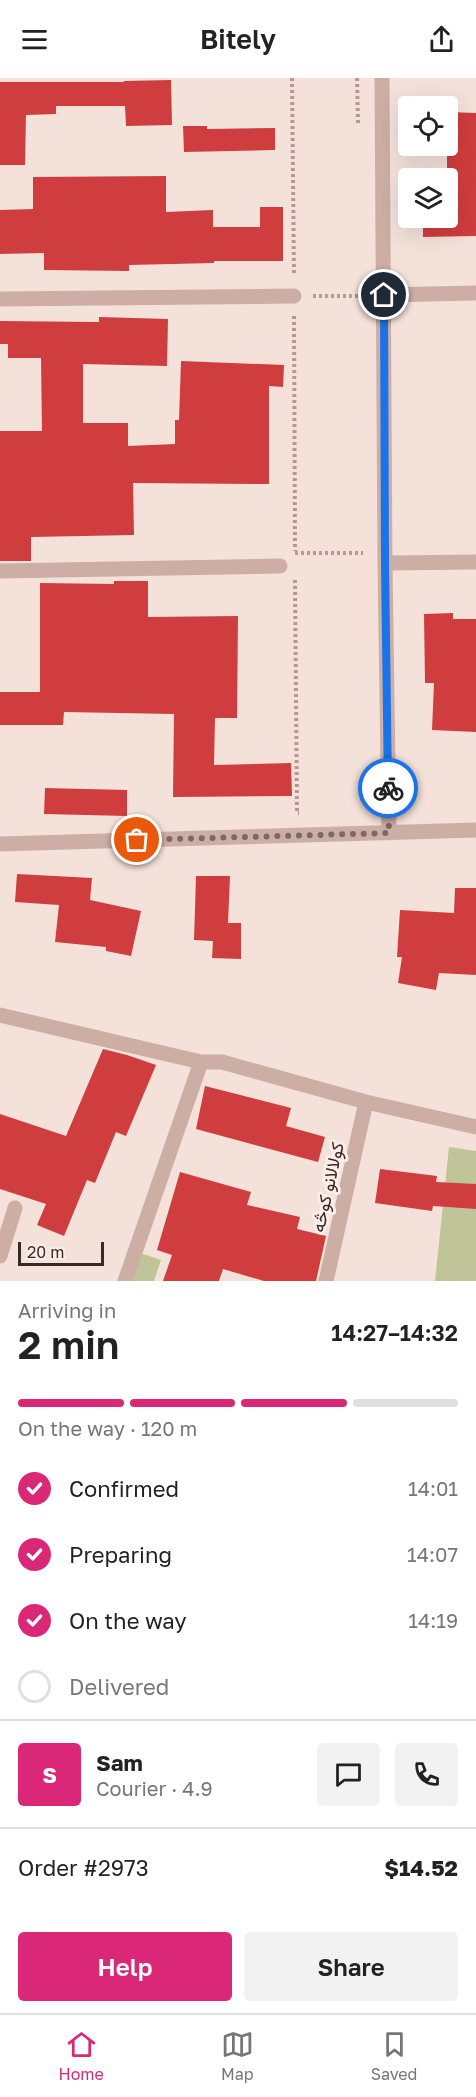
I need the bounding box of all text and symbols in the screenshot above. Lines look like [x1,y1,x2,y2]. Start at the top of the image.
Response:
icon: menu [18,23,51,56]
text: Bitely [200,23,276,55]
icon: share [425,23,458,56]
map controls [398,96,458,228]
button: locate [398,96,458,156]
button: layers [398,168,458,228]
pin [358,269,409,320]
icon: home [367,278,400,311]
courier [358,758,418,818]
icon: bike [372,772,405,805]
pin [111,814,162,865]
icon: bag [120,823,153,856]
street label: کولالانو کوڅه [306,1140,349,1234]
scale bar [18,1239,104,1266]
text: 20 m [27,1242,64,1262]
text: Arriving in [18,1298,116,1322]
text: 14:27–14:32 [331,1319,458,1346]
text: 2 min [18,1321,119,1368]
text: On the way · 120 m [18,1416,197,1440]
icon: check [18,1472,51,1505]
text: Confirmed [69,1475,179,1502]
text: 14:01 [408,1476,458,1500]
icon: check [18,1538,51,1571]
text: Preparing [69,1541,172,1568]
text: 14:07 [407,1542,458,1566]
icon: check [18,1604,51,1637]
text: On the way [69,1607,187,1634]
text: 14:19 [408,1608,458,1632]
text: Delivered [69,1673,169,1700]
button: chat [317,1743,380,1806]
button: phone [395,1743,458,1806]
text: Sam [96,1749,143,1776]
text: S [42,1761,57,1788]
text: Courier · 4.9 [96,1776,213,1800]
text: Order #2973 [18,1854,149,1881]
text: $14.52 [384,1854,458,1881]
button: Help [18,1932,232,2001]
button: Share [244,1932,458,2001]
tab: Home [59,2028,104,2084]
tab: Map [221,2028,254,2084]
tab: Saved [371,2028,417,2084]

